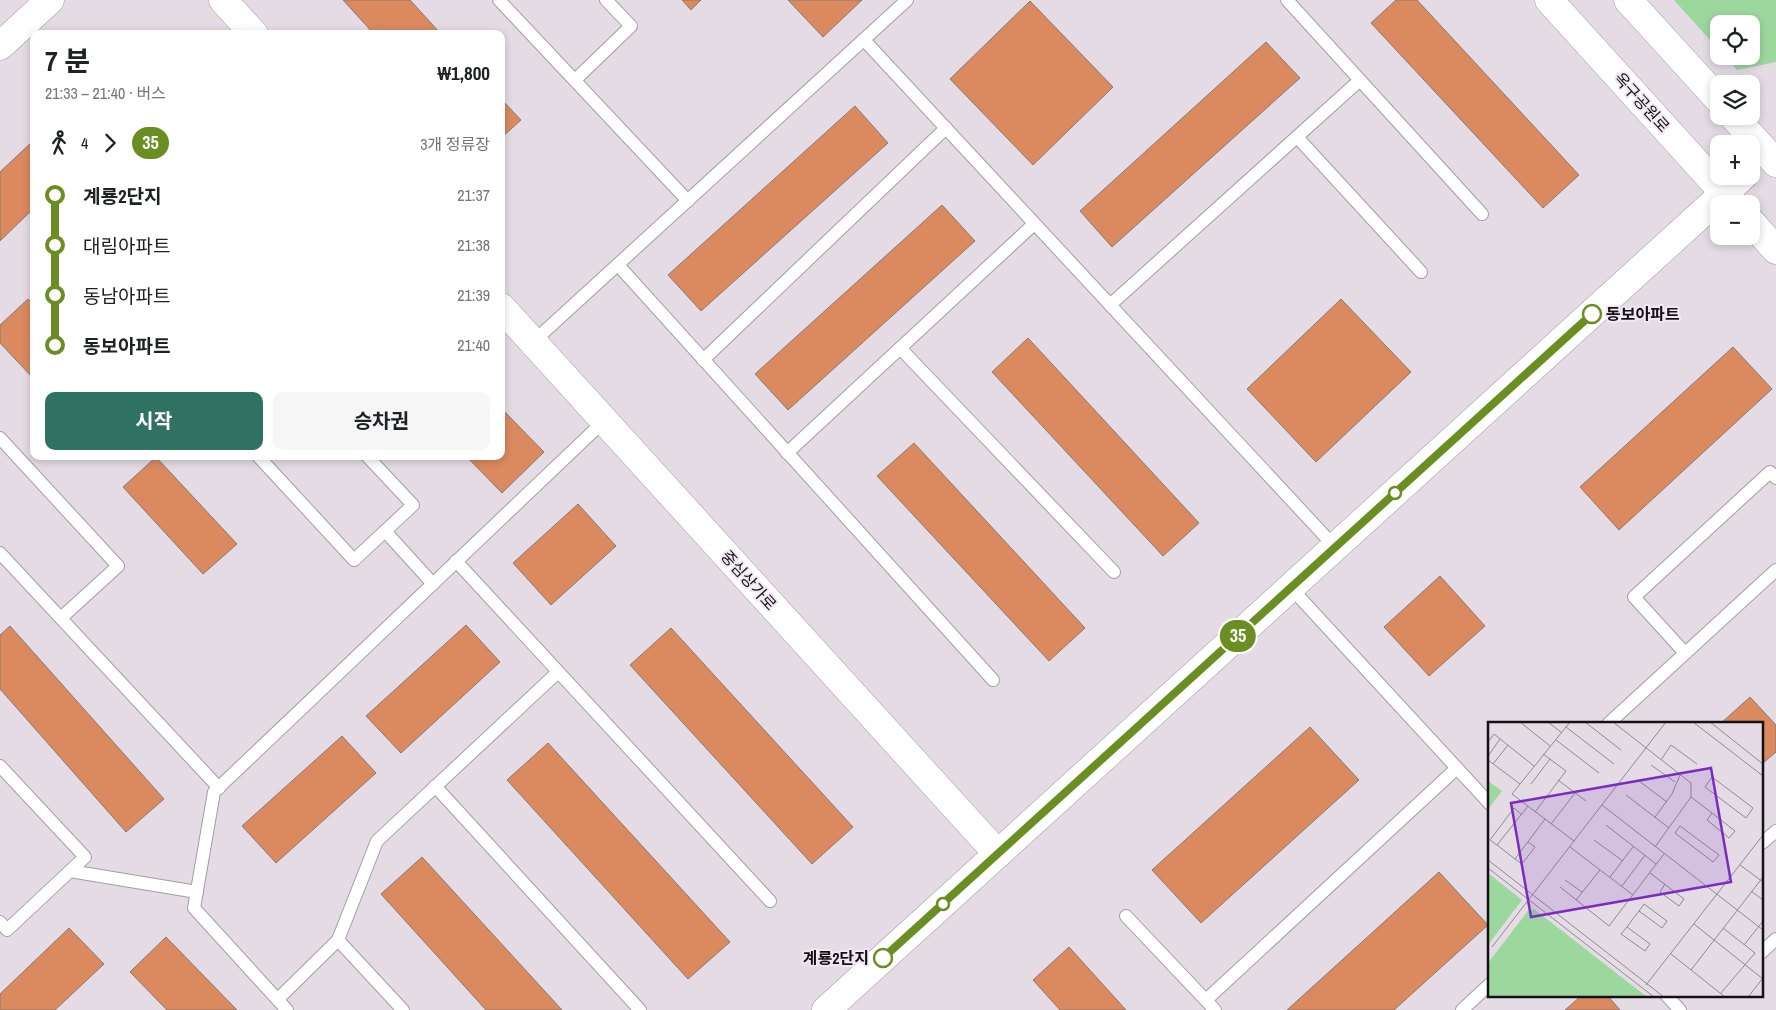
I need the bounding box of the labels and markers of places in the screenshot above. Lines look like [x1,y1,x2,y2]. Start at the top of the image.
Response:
place label: 동보아파트 [1606,303,1680,325]
marker: 동보아파트 [1582,304,1602,324]
unlabelled marker [1388,486,1402,500]
unlabelled marker [936,897,950,911]
place label: 계룡2단지 [803,947,869,969]
marker: 계룡2단지 [873,948,893,968]

